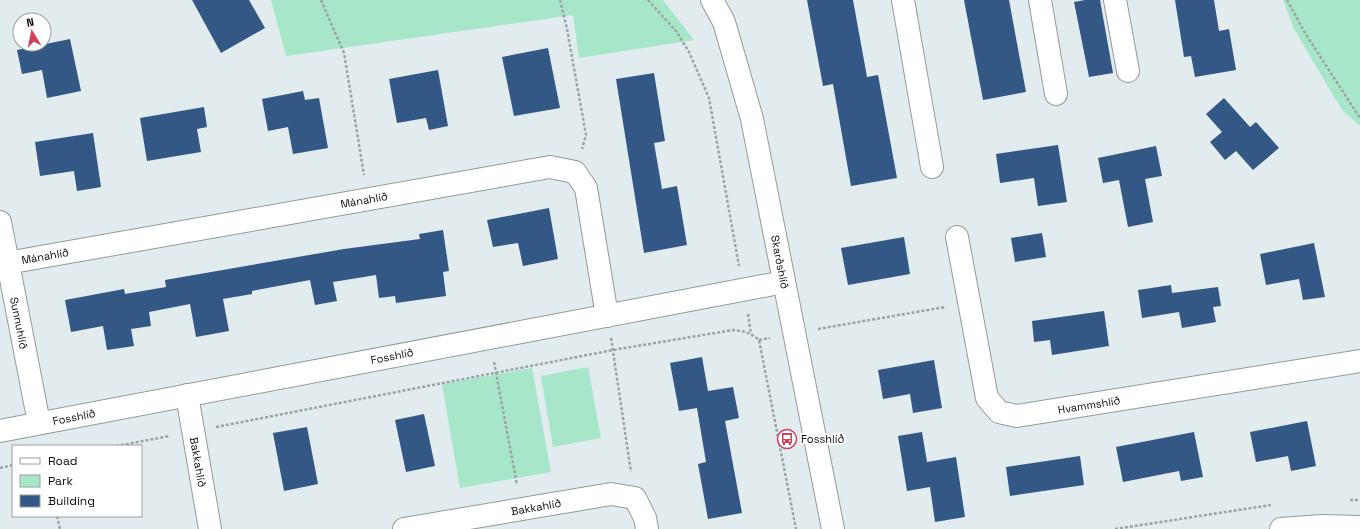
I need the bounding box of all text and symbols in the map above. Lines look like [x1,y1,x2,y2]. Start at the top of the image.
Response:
north arrow [12,12,52,52]
text: N [25,15,35,30]
street label: Mánahlíð [339,189,389,211]
street label: Skarðshlíð [768,234,792,290]
street label: Mánahlíð [20,245,70,267]
street label: Sunnuhlíð [7,296,31,350]
street label: Fosshlíð [369,345,415,367]
street label: Hvammshlíð [1057,393,1121,417]
street label: Fosshlíð [51,406,97,428]
bus stop icon: Fosshlíð [776,428,798,450]
place label: Fosshlíð [801,432,844,446]
street label: Bakkahlíð [187,436,209,488]
legend [12,445,142,517]
text: Road [48,453,77,469]
text: Park [48,473,73,489]
text: Building [48,493,95,509]
street label: Bakkahlíð [510,496,562,518]

